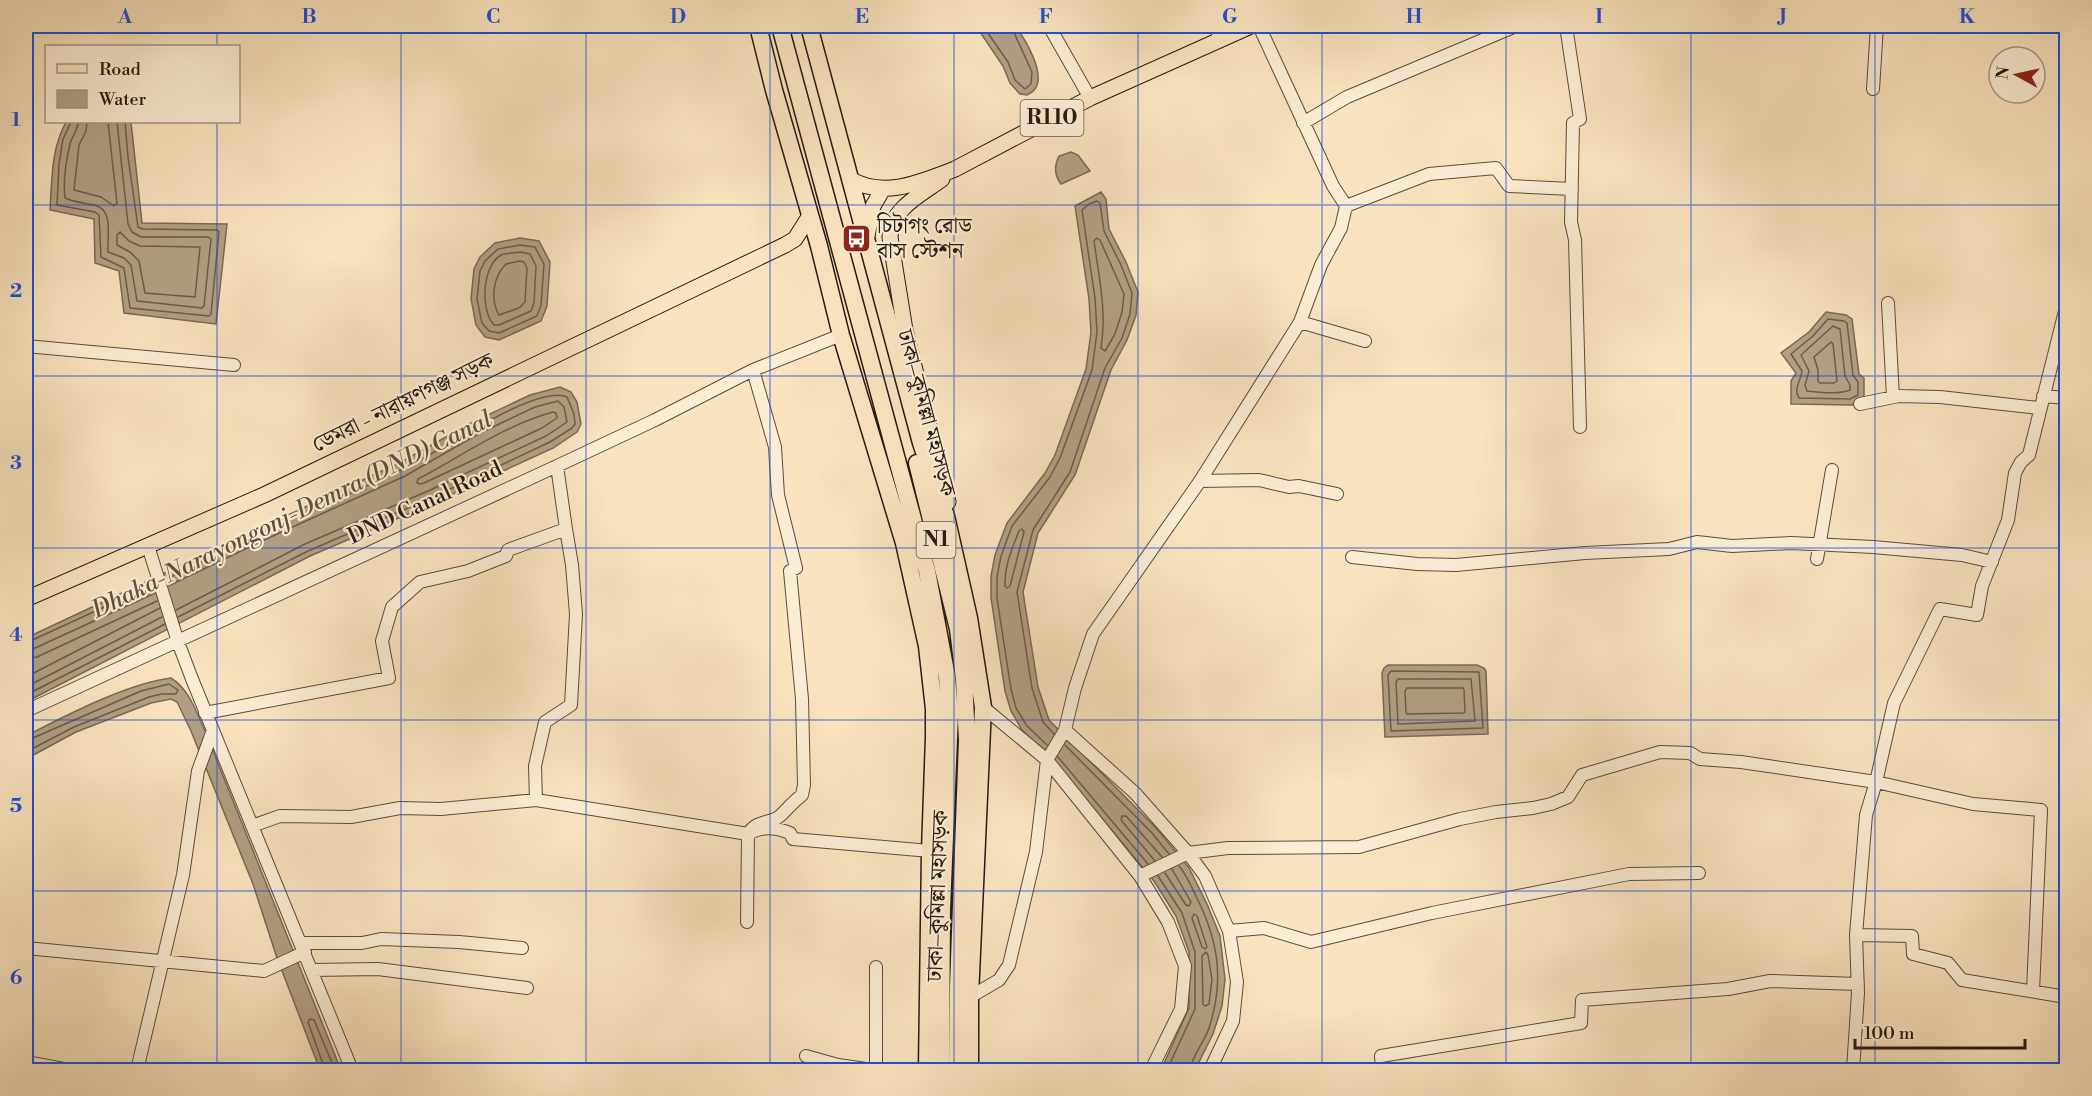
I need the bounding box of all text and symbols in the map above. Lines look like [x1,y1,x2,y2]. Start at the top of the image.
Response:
text: A [117,5,133,30]
text: B [301,5,317,30]
text: C [486,5,500,30]
text: D [670,5,686,30]
text: E [855,5,869,30]
text: F [1039,5,1053,30]
text: G [1222,5,1238,30]
text: H [1406,5,1423,30]
text: I [1595,5,1603,30]
text: J [1776,5,1787,30]
text: K [1959,5,1976,30]
legend [45,45,240,123]
north arrow [1987,45,2047,105]
text: Road [99,58,142,81]
text: N [1992,65,2014,81]
text: Water [98,88,147,111]
road number: R110 [1020,100,1084,136]
text: 1 [11,108,21,133]
place label: চিটাগং রোড বাস স্টেশন [876,212,973,265]
bus stop icon: চিটাগং রোড বাস স্টেশন [840,223,872,255]
text: 2 [10,279,22,304]
street label: ঢাকা–কুমিল্লা মহাসড়ক [891,326,963,501]
street label: ডেমরা - নারায়ণগঞ্জ সড়ক [308,347,500,459]
water label: Dhaka-Narayongonj-Demra (DND) Canal [86,405,497,626]
text: 3 [10,451,22,476]
street label: DND Canal Road [344,455,507,551]
road number: N1 [916,522,956,558]
text: 4 [9,623,23,648]
text: 5 [10,794,22,819]
street label: ঢাকা–কুমিল্লা মহাসড়ক [920,808,955,983]
text: 6 [10,966,23,991]
scale bar [1855,1012,2024,1050]
text: 100 m [1864,1022,1915,1045]

